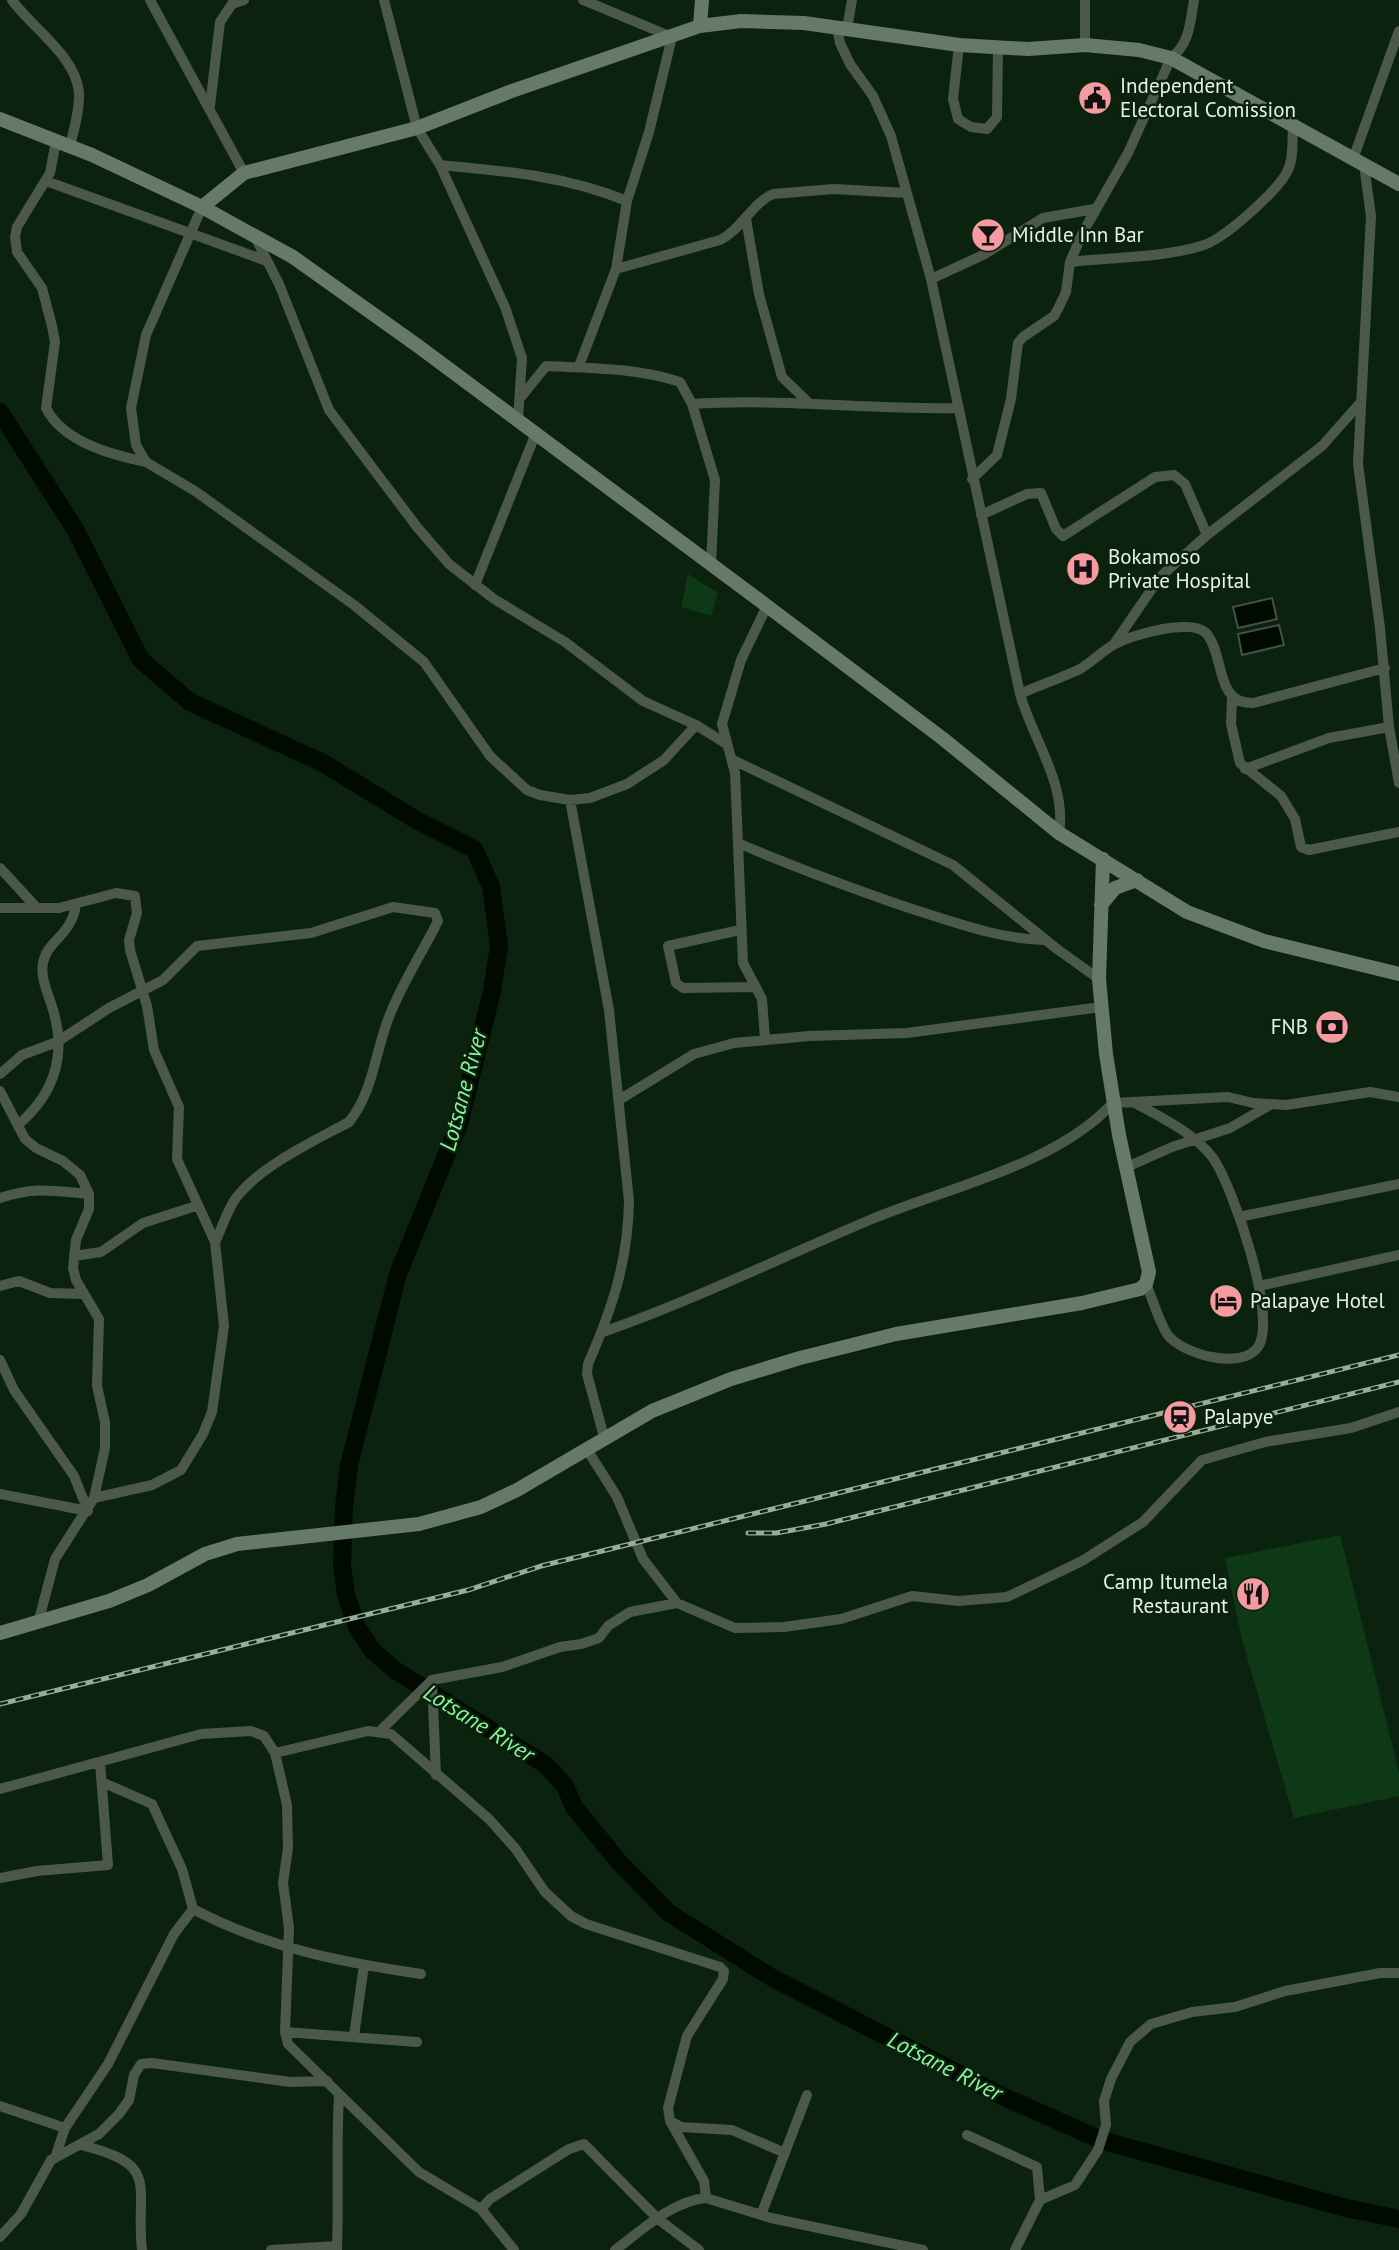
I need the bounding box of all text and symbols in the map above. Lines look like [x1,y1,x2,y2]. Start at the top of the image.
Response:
place label: Independent Electoral Comission [1120,72,1296,123]
public building icon: Independent Electoral Comission [1076,79,1114,117]
bar icon: Middle Inn Bar [969,216,1007,254]
place label: Middle Inn Bar [1012,221,1144,248]
place label: Bokamoso Private Hospital [1108,543,1250,594]
hospital icon: Bokamoso Private Hospital [1064,550,1102,588]
bank icon: FNB [1313,1008,1351,1046]
place label: FNB [1271,1013,1308,1040]
water label: Lotsane River [432,1024,493,1154]
hotel icon: Palapaye Hotel [1207,1282,1245,1320]
place label: Palapaye Hotel [1250,1287,1385,1314]
station icon: Palapye [1161,1398,1199,1436]
place label: Palapye [1204,1403,1273,1430]
place label: Camp Itumela Restaurant [1103,1568,1228,1619]
restaurant icon: Camp Itumela Restaurant [1234,1575,1272,1613]
water label: Lotsane River [419,1677,541,1769]
water label: Lotsane River [883,2024,1009,2108]

